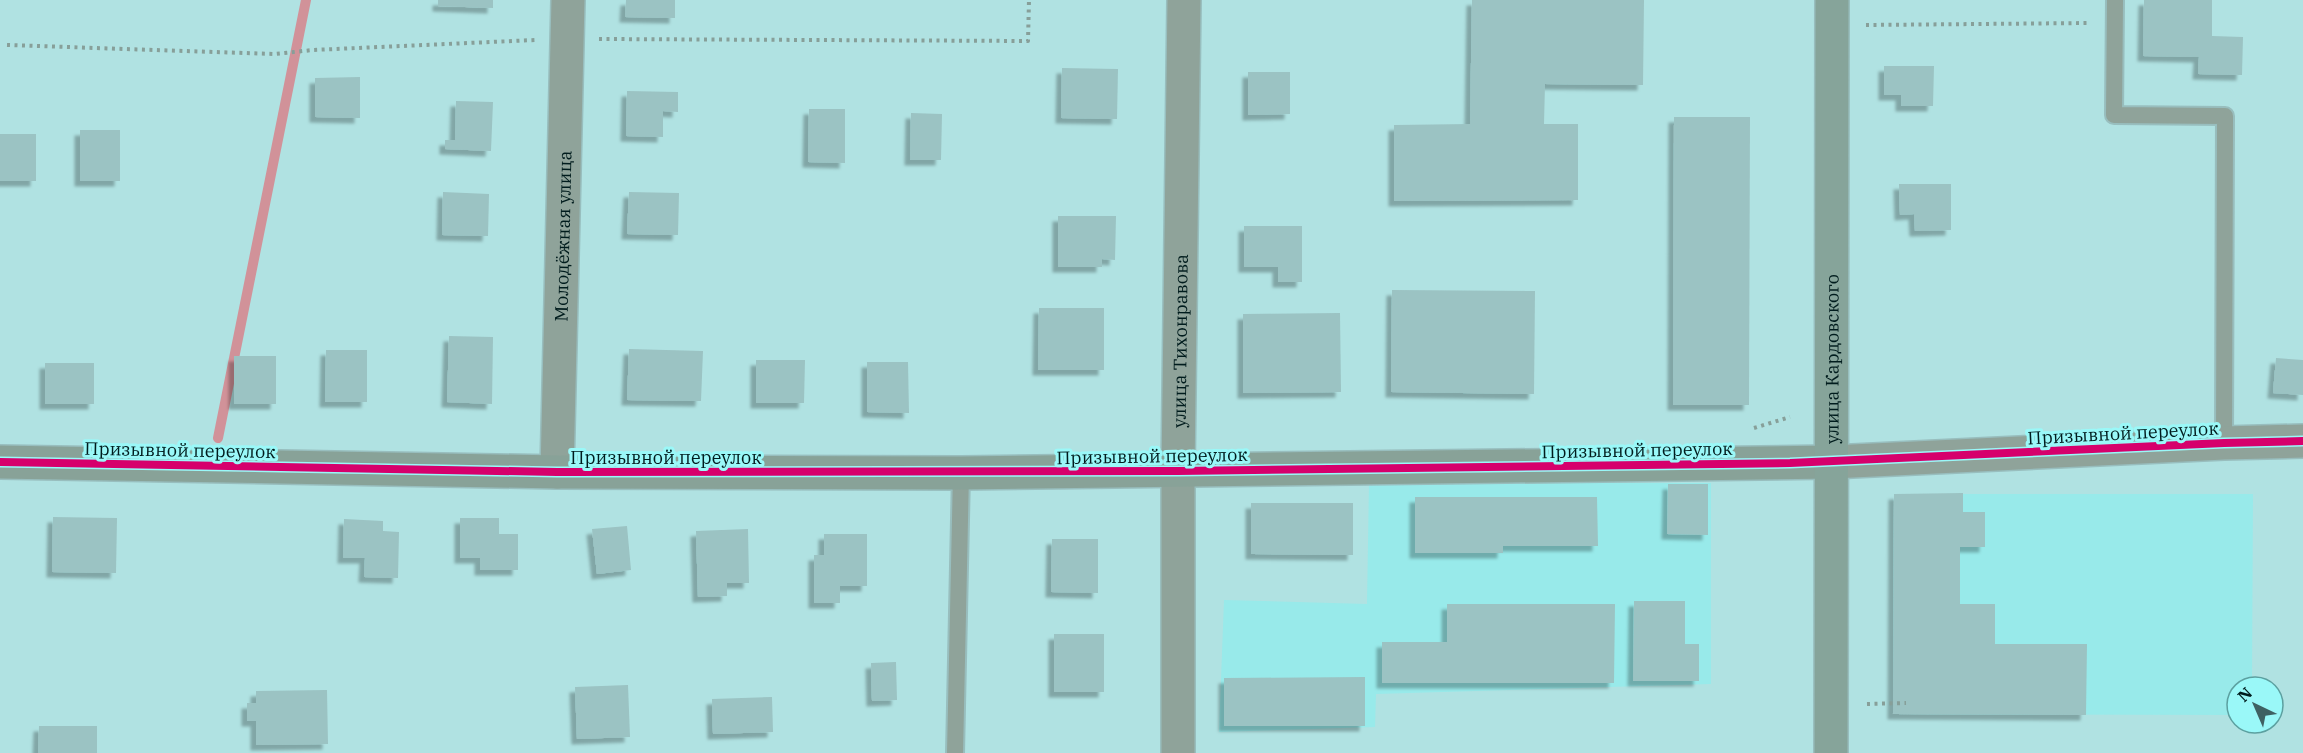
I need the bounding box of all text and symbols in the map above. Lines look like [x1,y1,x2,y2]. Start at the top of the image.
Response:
street label: Молодёжная улица [549,150,576,322]
street label: улица Тихонравова [1167,254,1192,428]
street label: улица Кардовского [1820,274,1843,444]
street label: Призывной переулок [2027,416,2220,449]
street label: Призывной переулок [84,437,276,463]
street label: Призывной переулок [1541,437,1733,463]
street label: Призывной переулок [1056,443,1248,469]
street label: Призывной переулок [570,446,762,469]
north arrow [2225,675,2285,735]
text: N [2233,683,2256,706]

